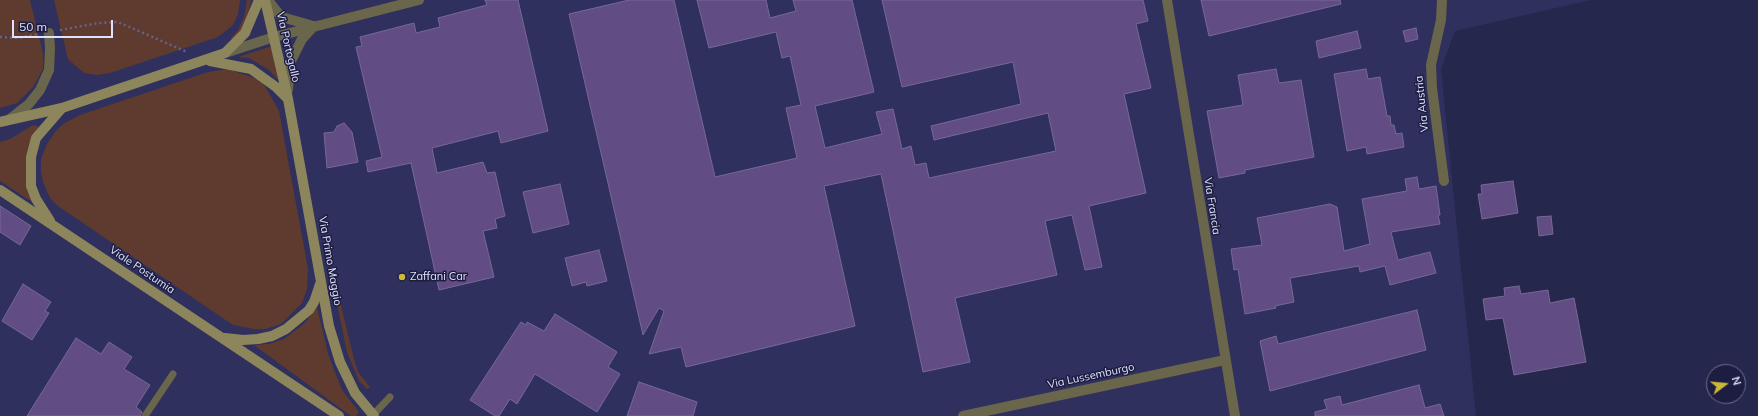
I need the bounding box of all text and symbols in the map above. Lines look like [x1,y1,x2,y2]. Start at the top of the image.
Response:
street label: Via Portogallo [273,10,303,84]
scale bar [14,12,115,38]
text: 50 m [19,19,47,34]
street label: Via Austria [1412,75,1432,133]
street label: Via Francia [1201,177,1223,235]
street label: Via Primo Maggio [316,215,344,307]
street label: Viale Postumia [107,243,177,297]
place label: Zaffani Car [410,270,467,284]
marker: Zaffani Car [397,272,407,282]
street label: Via Lussemburgo [1046,360,1136,392]
north arrow [1706,364,1746,404]
text: N [1729,375,1744,387]

